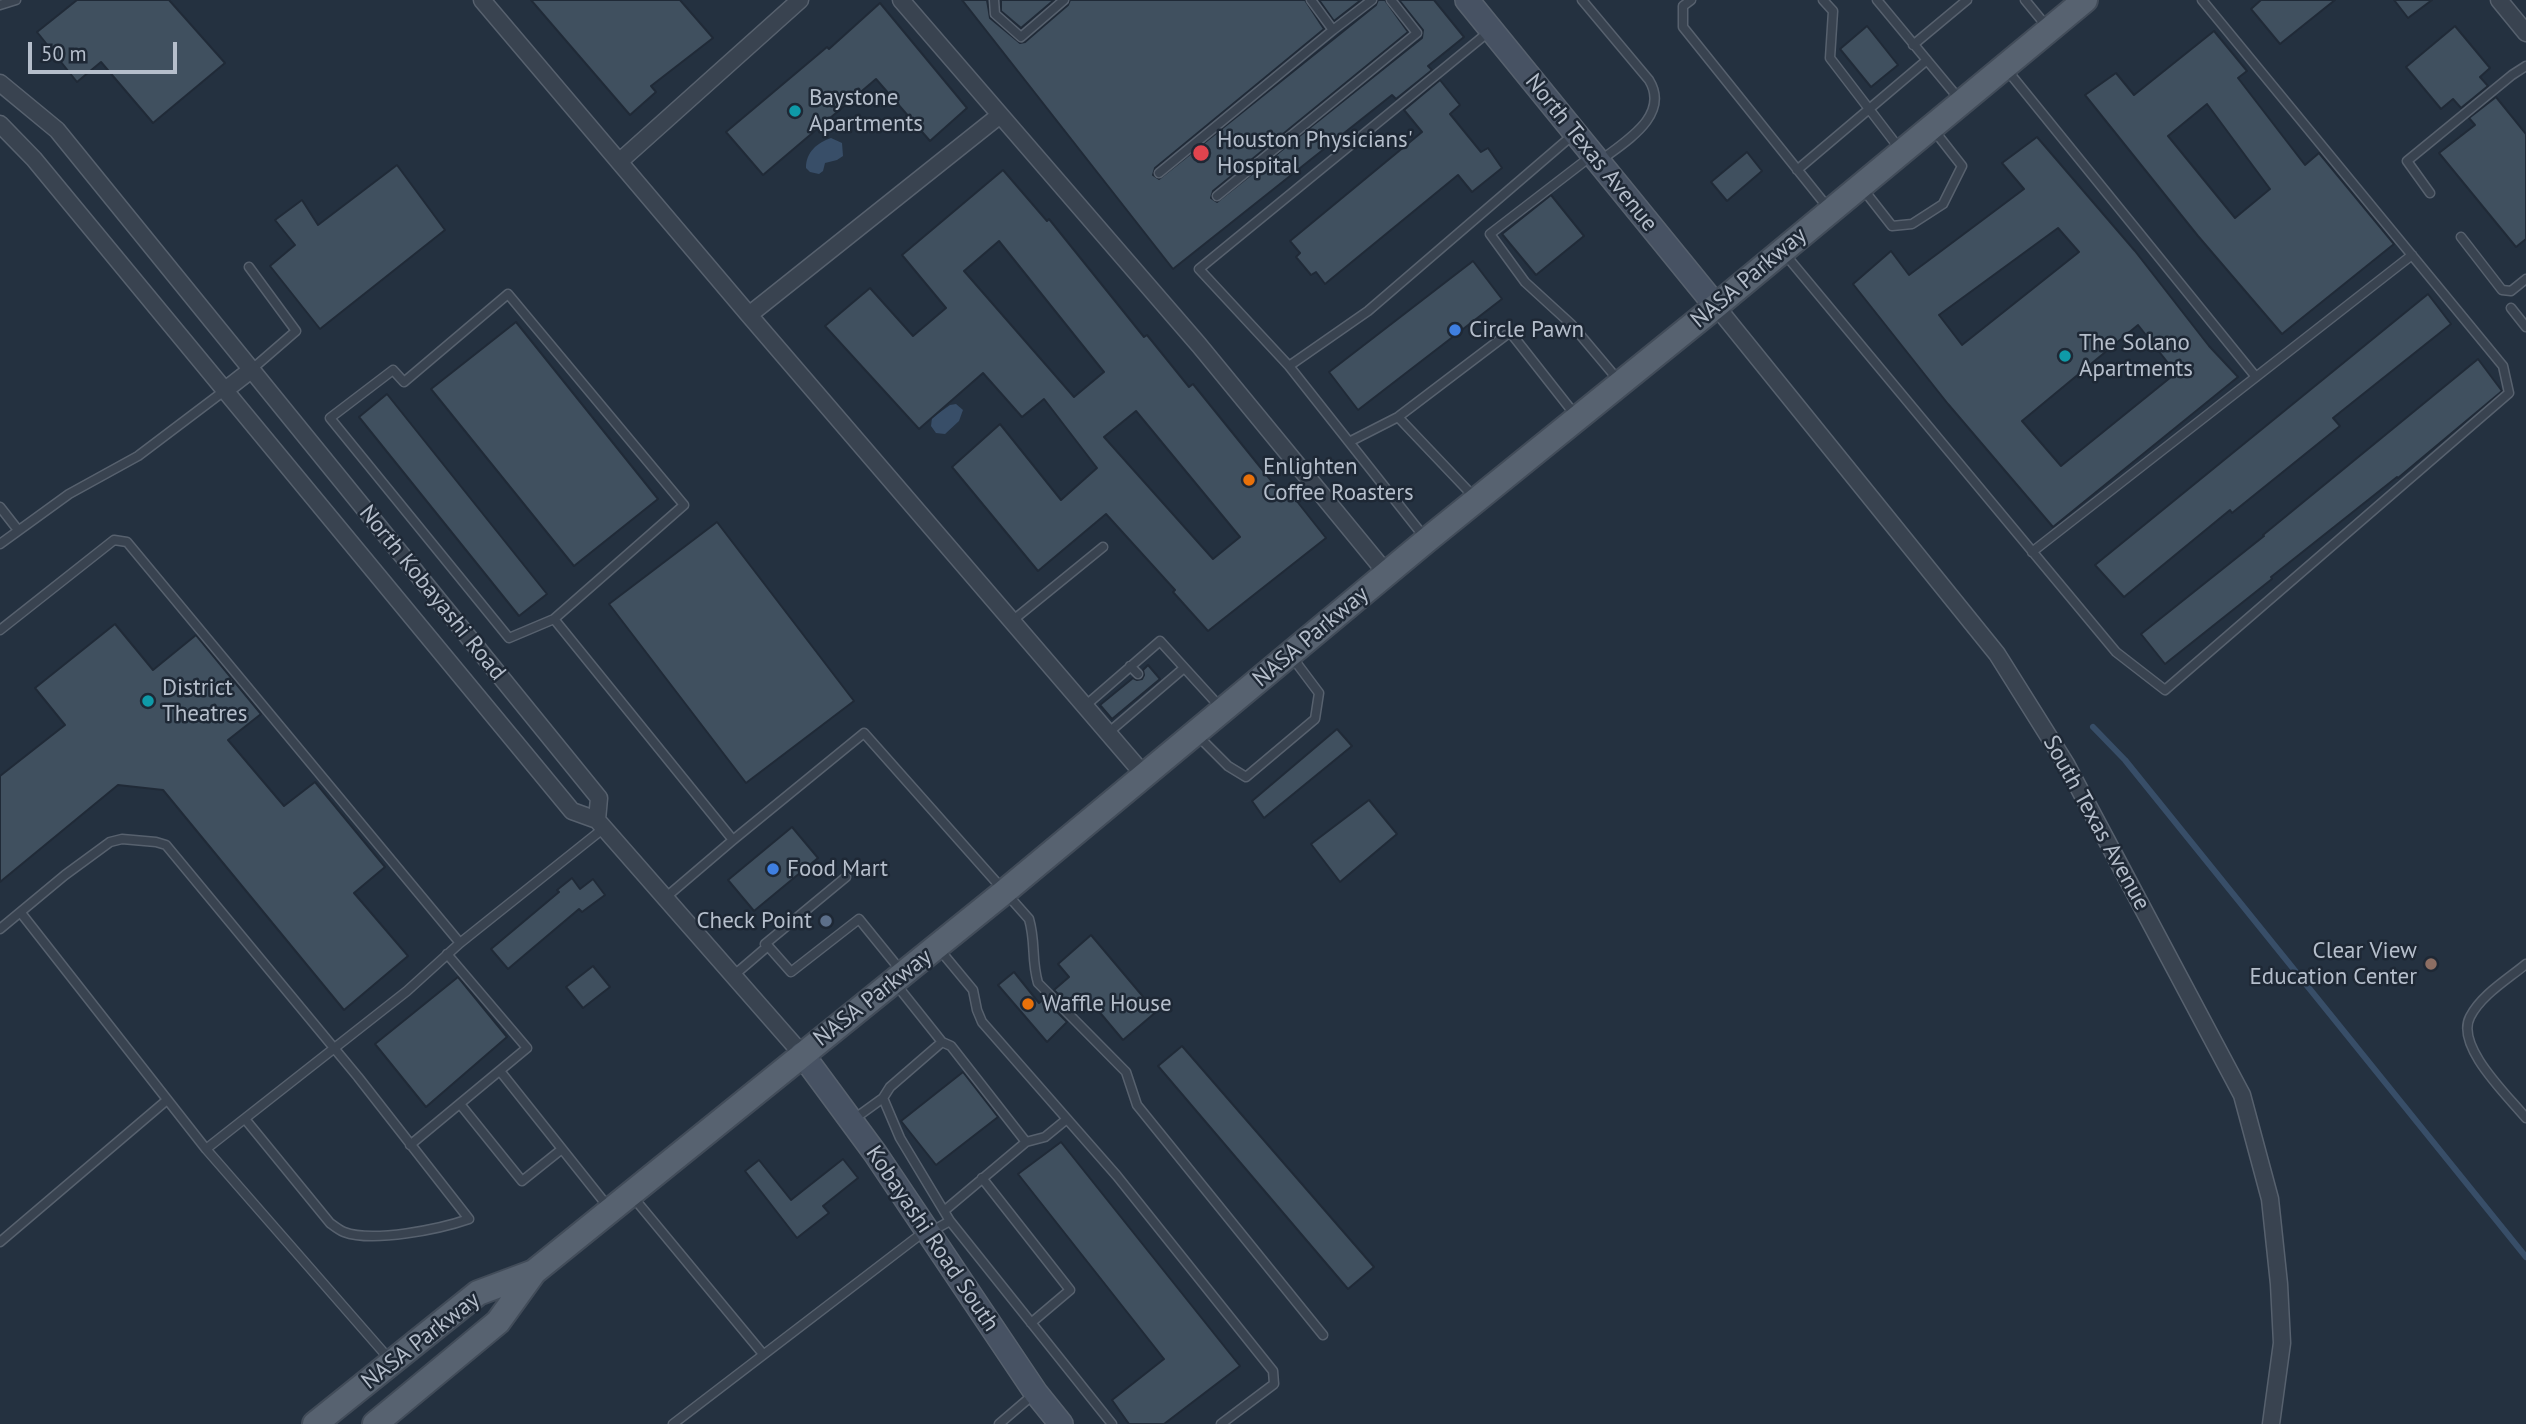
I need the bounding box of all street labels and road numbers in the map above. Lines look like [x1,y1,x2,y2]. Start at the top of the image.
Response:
street label: North Texas Avenue [1519,69,1663,237]
street label: NASA Parkway [1686,222,1812,334]
street label: North Kobayashi Road [353,500,511,686]
street label: NASA Parkway [1248,581,1374,693]
street label: South Texas Avenue [2037,731,2155,915]
street label: NASA Parkway [809,943,937,1053]
street label: Kobayashi Road South [860,1141,1004,1337]
street label: NASA Parkway [357,1286,485,1396]

